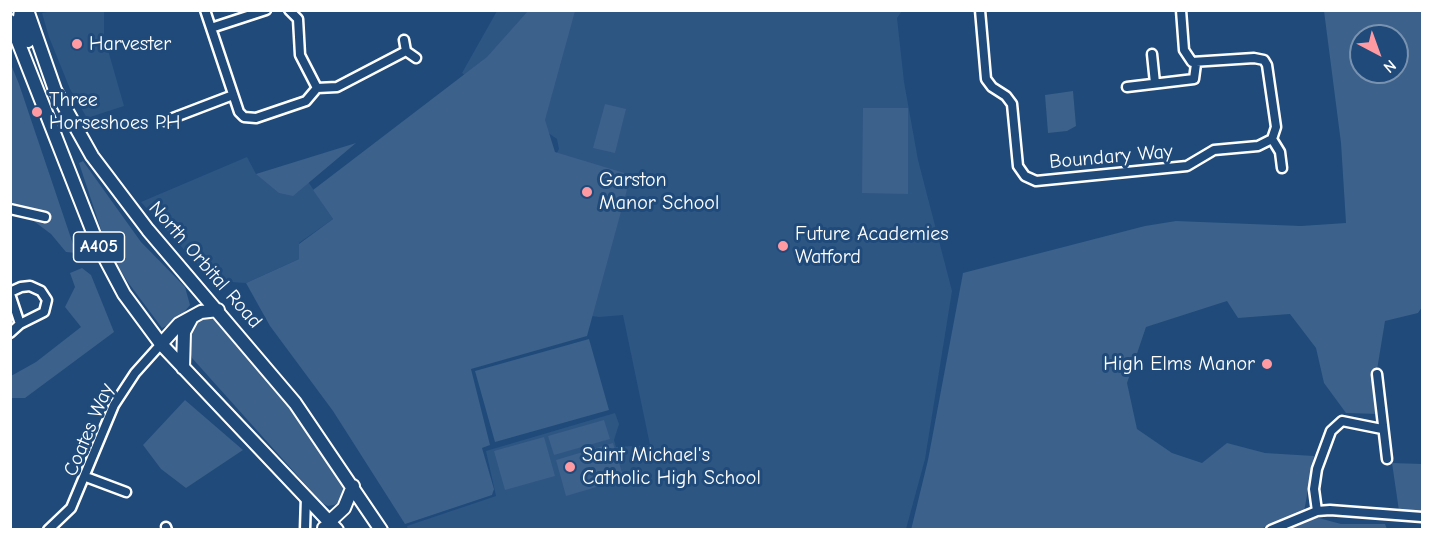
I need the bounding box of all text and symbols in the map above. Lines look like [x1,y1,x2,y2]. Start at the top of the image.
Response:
north arrow [1349,24,1409,84]
place label: Harvester [89,32,171,56]
marker: Harvester [70,37,84,51]
text: N [1380,56,1399,76]
place label: Three Horseshoes PH [49,88,181,135]
marker: Three Horseshoes PH [30,105,44,119]
street label: Boundary Way [1048,140,1174,174]
place label: Garston Manor School [599,168,719,215]
marker: Garston Manor School [580,185,594,199]
street label: North Orbital Road [143,197,267,333]
place label: Future Academies Watford [795,222,949,269]
road number: A405 [74,232,124,262]
marker: Future Academies Watford [776,239,790,253]
place label: High Elms Manor [1103,352,1255,376]
marker: High Elms Manor [1260,357,1274,371]
street label: Coates Way [59,380,119,480]
place label: Saint Michael's Catholic High School [582,443,761,490]
marker: Saint Michael's Catholic High School [563,460,577,474]

